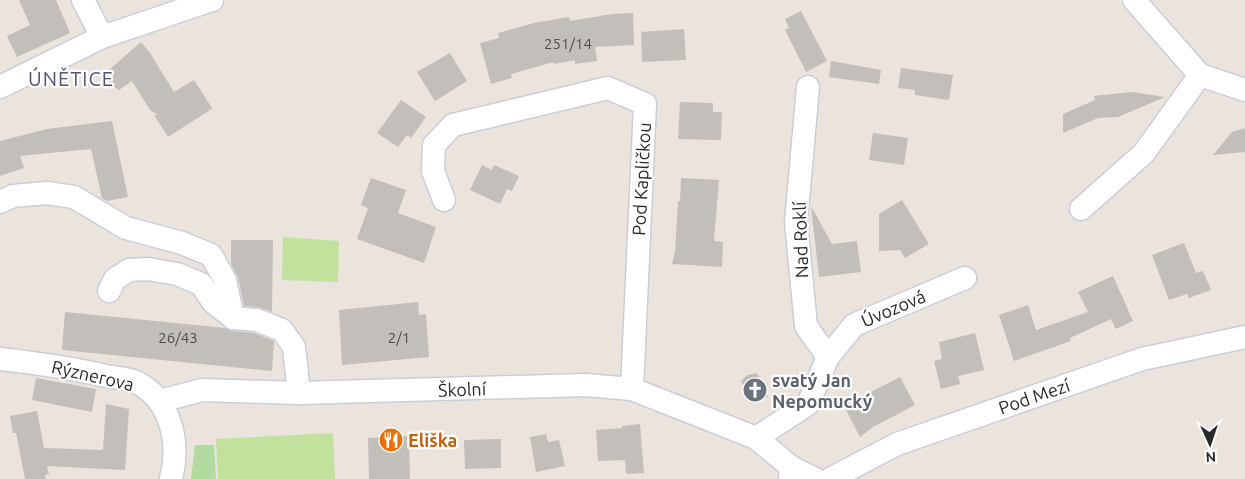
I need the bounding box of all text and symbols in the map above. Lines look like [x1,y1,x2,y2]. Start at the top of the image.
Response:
house number: 251/14 [544,35,592,52]
district label: ÚNĚTICE [28,67,114,90]
street label: Pod Kapličkou [628,122,654,236]
street label: Nad Roklí [789,201,811,279]
street label: Úvozová [857,285,928,330]
house number: 26/43 [158,329,198,346]
house number: 2/1 [388,329,410,346]
street label: Rýznerova [50,356,136,394]
place label: svatý Jan Nepomucký [772,370,873,411]
street label: Pod Mezí [996,374,1073,417]
street label: Školní [438,377,487,400]
church icon: svatý Jan Nepomucký [742,377,768,403]
north arrow [1185,419,1235,469]
restaurant icon: Eliška [378,427,404,453]
place label: Eliška [408,430,457,450]
text: N [1205,449,1216,465]

